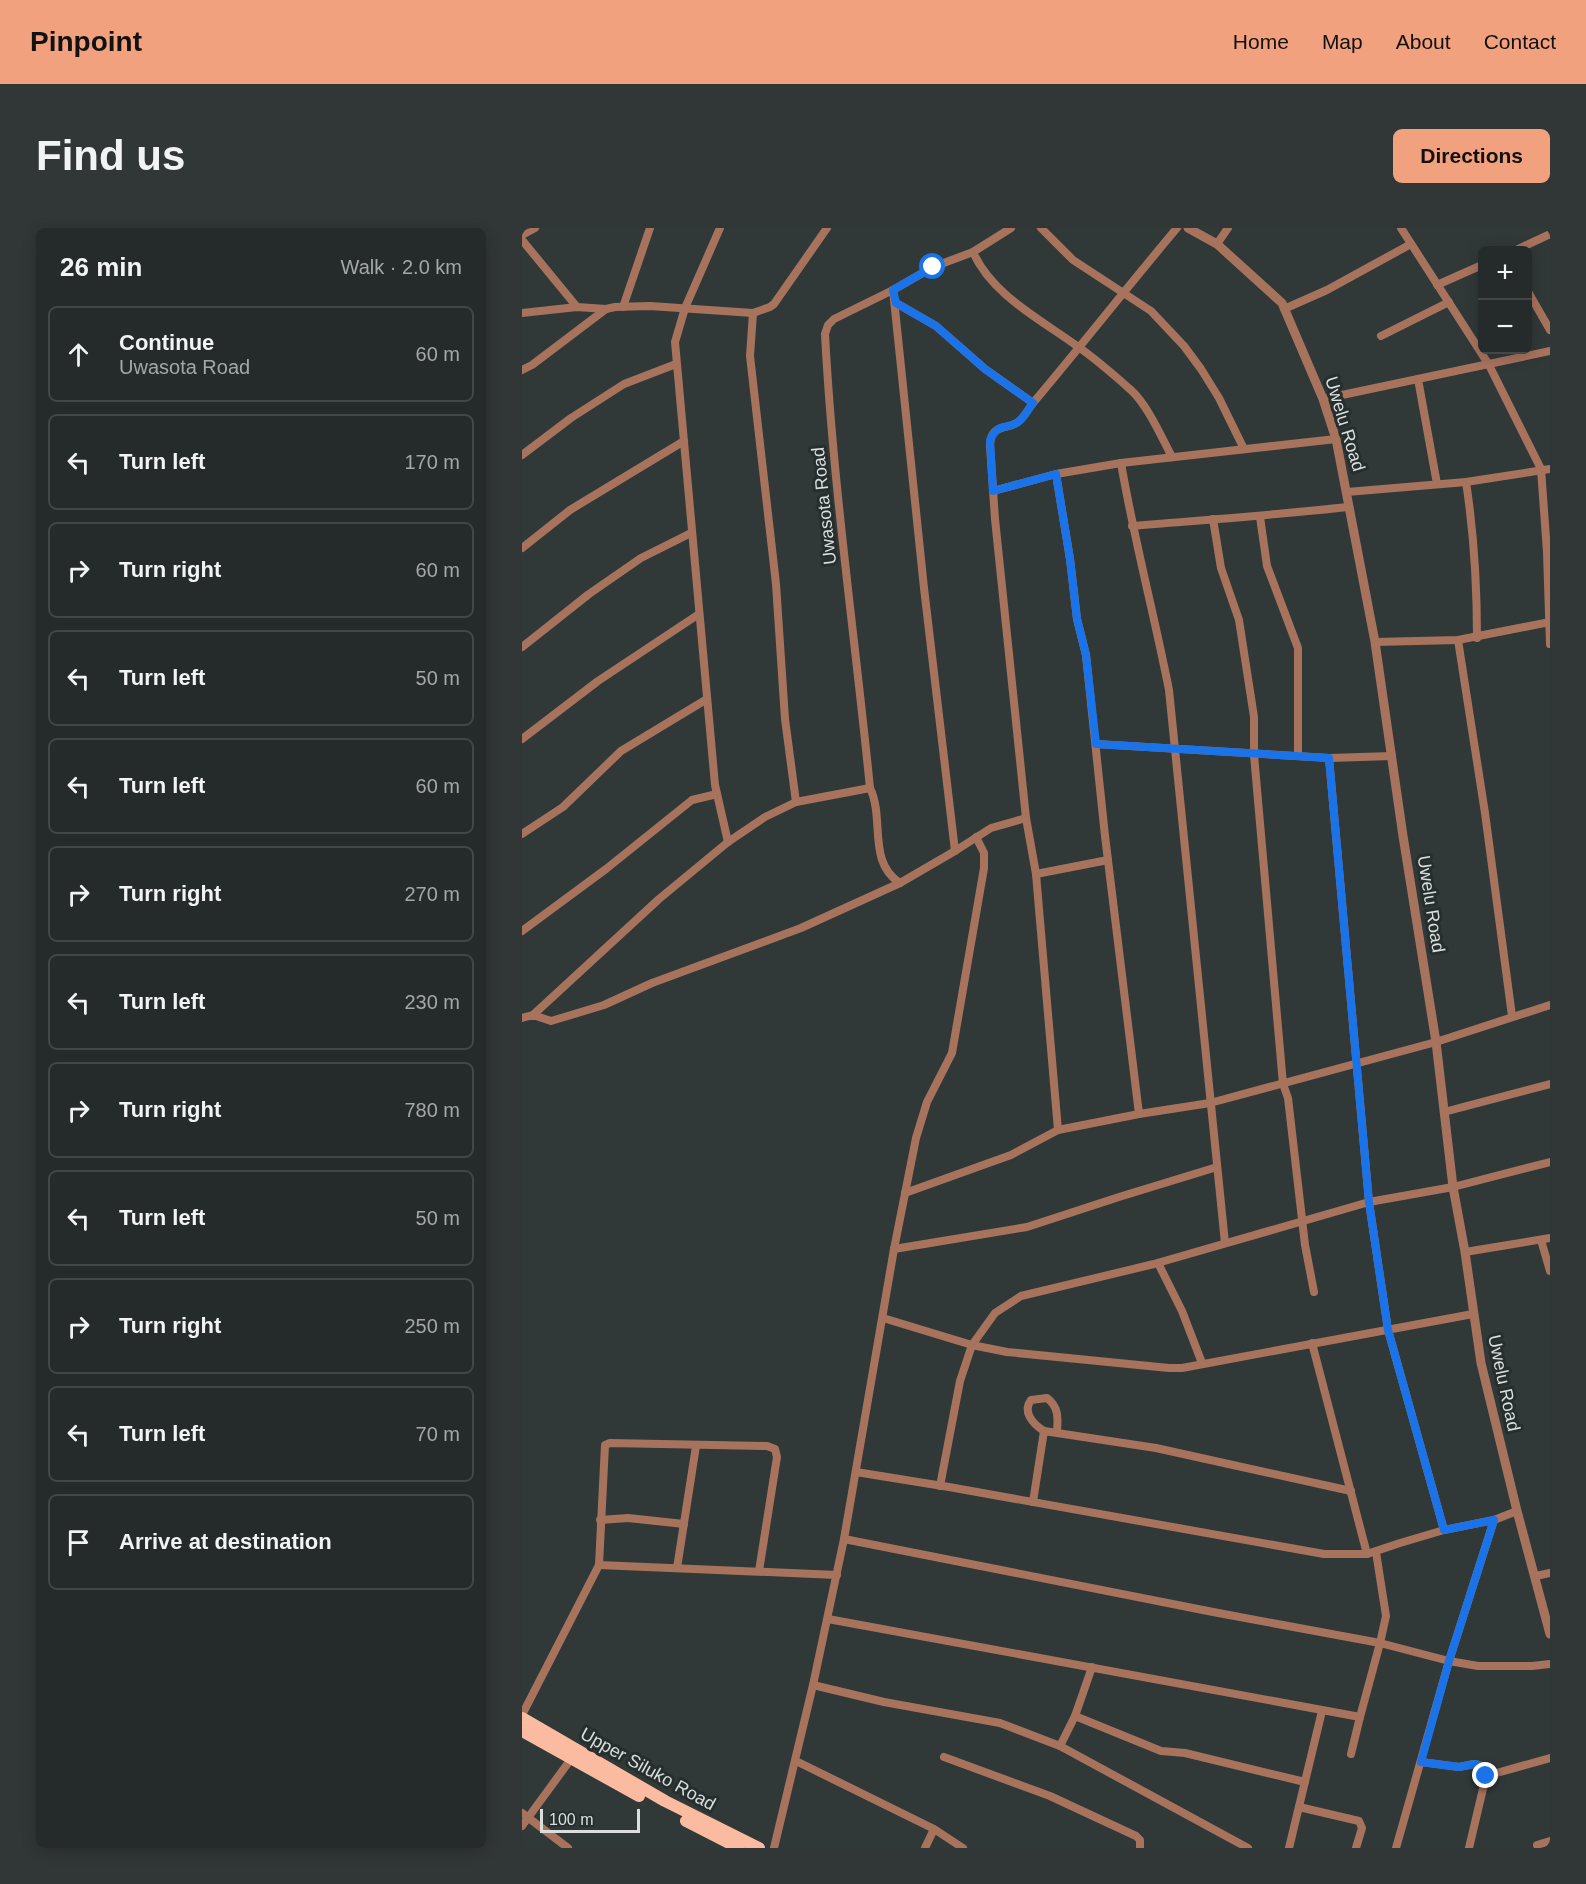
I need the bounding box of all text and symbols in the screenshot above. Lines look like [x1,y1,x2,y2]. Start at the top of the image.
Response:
text: Pinpoint [30,26,142,57]
text: Home [1233,30,1289,53]
text: Map [1322,30,1363,53]
text: About [1396,30,1451,53]
text: Contact [1484,30,1556,53]
button: Directions [1393,129,1550,183]
text: Find us [36,132,185,179]
map controls [1478,246,1532,354]
button: + [1478,246,1532,300]
text: 26 min [60,252,142,282]
route start [919,253,945,279]
text: Walk · 2.0 km [341,256,462,278]
button: − [1478,300,1532,354]
text: Continue [119,330,214,355]
icon: ahead [62,338,95,371]
text: 60 m [416,343,460,365]
text: Uwasota Road [119,356,250,378]
street label: Uwelu Road [1321,374,1369,474]
icon: left [62,446,95,479]
street label: Uwasota Road [808,446,840,566]
text: Turn left [119,449,205,474]
text: 170 m [404,451,460,473]
icon: right [62,554,95,587]
text: Turn right [119,557,221,582]
text: 60 m [416,559,460,581]
icon: left [62,662,95,695]
text: Turn left [119,665,205,690]
text: 50 m [416,667,460,689]
icon: left [62,770,95,803]
text: Turn left [119,773,205,798]
text: 60 m [416,775,460,797]
street label: Uwelu Road [1413,854,1449,954]
icon: right [62,878,95,911]
text: Turn right [119,881,221,906]
text: 270 m [404,883,460,905]
icon: left [62,986,95,1019]
text: Turn left [119,989,205,1014]
text: 230 m [404,991,460,1013]
icon: right [62,1094,95,1127]
text: Turn right [119,1097,221,1122]
text: 780 m [404,1099,460,1121]
icon: left [62,1202,95,1235]
text: Turn left [119,1205,205,1230]
text: 50 m [416,1207,460,1229]
icon: right [62,1310,95,1343]
text: Turn right [119,1313,221,1338]
text: 250 m [404,1315,460,1337]
street label: Uwelu Road [1484,1333,1524,1433]
icon: left [62,1418,95,1451]
text: Turn left [119,1421,205,1446]
text: 70 m [416,1423,460,1445]
icon: arrive [62,1526,95,1559]
text: Arrive at destination [119,1529,332,1554]
street label: Upper Siluko Road [577,1724,719,1814]
route end [1472,1762,1498,1788]
scale bar [540,1806,640,1834]
text: 100 m [549,1811,593,1828]

